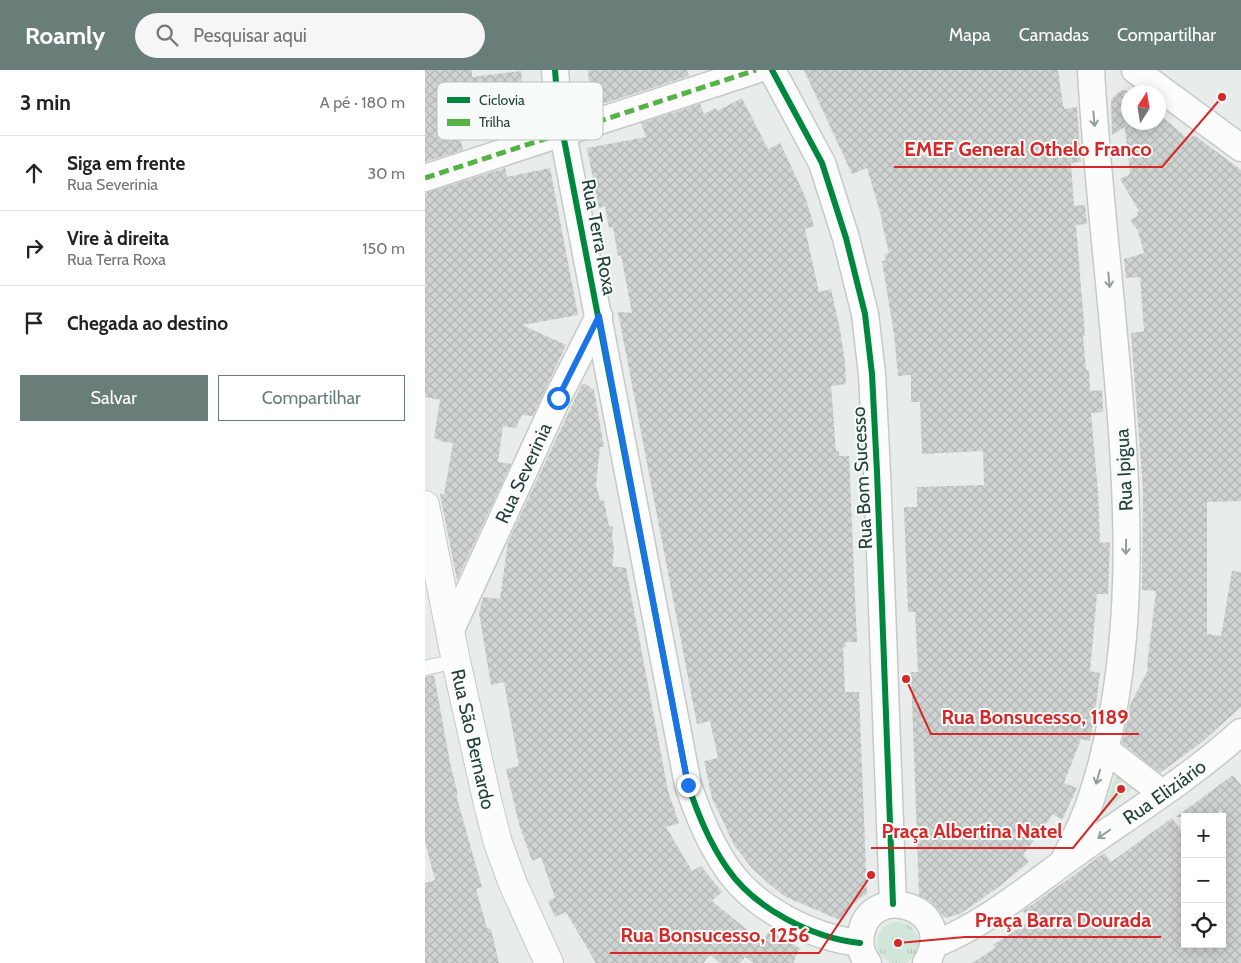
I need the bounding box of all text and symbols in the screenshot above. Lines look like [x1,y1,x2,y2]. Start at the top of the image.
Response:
search box [135,13,485,58]
text: Roamly [25,21,105,50]
icon: search [153,21,181,49]
text: Pesquisar aqui [193,24,307,47]
text: Mapa [949,24,991,46]
text: Camadas [1019,24,1089,46]
text: Compartilhar [1117,24,1216,46]
legend [437,82,603,140]
north arrow [1121,85,1166,130]
text: 3 min [20,90,71,115]
text: Ciclovia [479,91,525,109]
text: A pé · 180 m [320,93,405,112]
one-way arrow [1089,110,1099,126]
text: Trilha [479,113,511,131]
callout: EMEF General Othelo Franco [894,132,1162,167]
text: EMEF General Othelo Franco [904,137,1152,161]
text: Siga em frente [67,152,185,175]
icon: ahead [20,159,48,187]
text: 30 m [368,164,405,183]
text: Rua Severinia [67,175,158,194]
street label: Rua Terra Roxa [577,177,621,297]
text: Vire à direita [67,227,169,250]
icon: right [20,234,48,262]
text: 150 m [362,239,405,258]
text: Rua Terra Roxa [67,250,166,269]
one-way arrow [1104,272,1114,288]
icon: arrive [20,309,48,337]
text: Chegada ao destino [67,312,228,335]
button: Salvar [20,375,208,421]
button: Compartilhar [218,375,405,421]
route start [547,387,570,410]
street label: Rua Bom Sucesso [847,406,877,550]
street label: Rua Severinia [490,419,556,527]
street label: Rua Ipigua [1110,428,1138,512]
one-way arrow [1121,538,1131,555]
street label: Rua São Bernardo [447,667,500,811]
callout: Rua Bonsucesso, 1189 [931,699,1139,734]
text: Rua Bonsucesso, 1189 [941,705,1129,729]
street label: Rua Eliziário [1118,754,1210,829]
one-way arrow [1092,769,1102,785]
route end [677,774,700,797]
callout: Praça Albertina Natel [871,813,1073,848]
map controls [1181,813,1226,948]
button: + [1181,813,1226,858]
text: Praça Albertina Natel [881,819,1063,843]
one-way arrow [1097,829,1111,839]
button: − [1181,858,1226,903]
callout: Praça Barra Dourada [965,902,1161,937]
button: locate [1181,903,1226,948]
text: Praça Barra Dourada [975,908,1151,932]
callout: Rua Bonsucesso, 1256 [610,918,819,953]
text: Rua Bonsucesso, 1256 [621,923,809,947]

